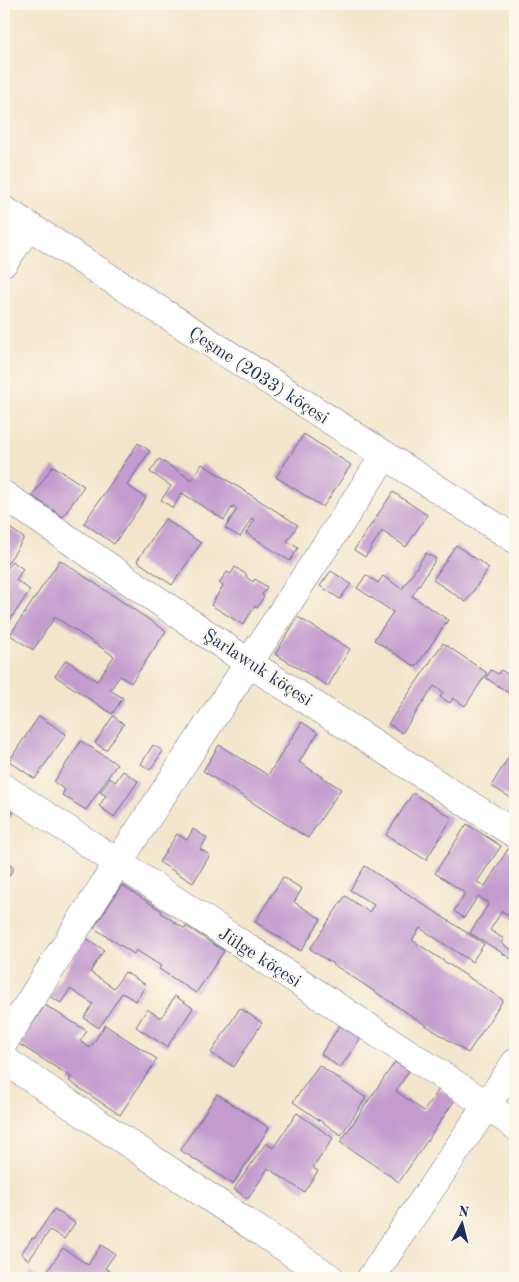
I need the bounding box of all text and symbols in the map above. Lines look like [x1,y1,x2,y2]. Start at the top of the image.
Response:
street label: Çeşme (2033) köçesi [185,323,332,428]
street label: Şarlawuk köçesi [200,626,315,710]
street label: Jülge köçesi [215,925,304,991]
north arrow [436,1200,486,1250]
text: N [457,1204,470,1220]

